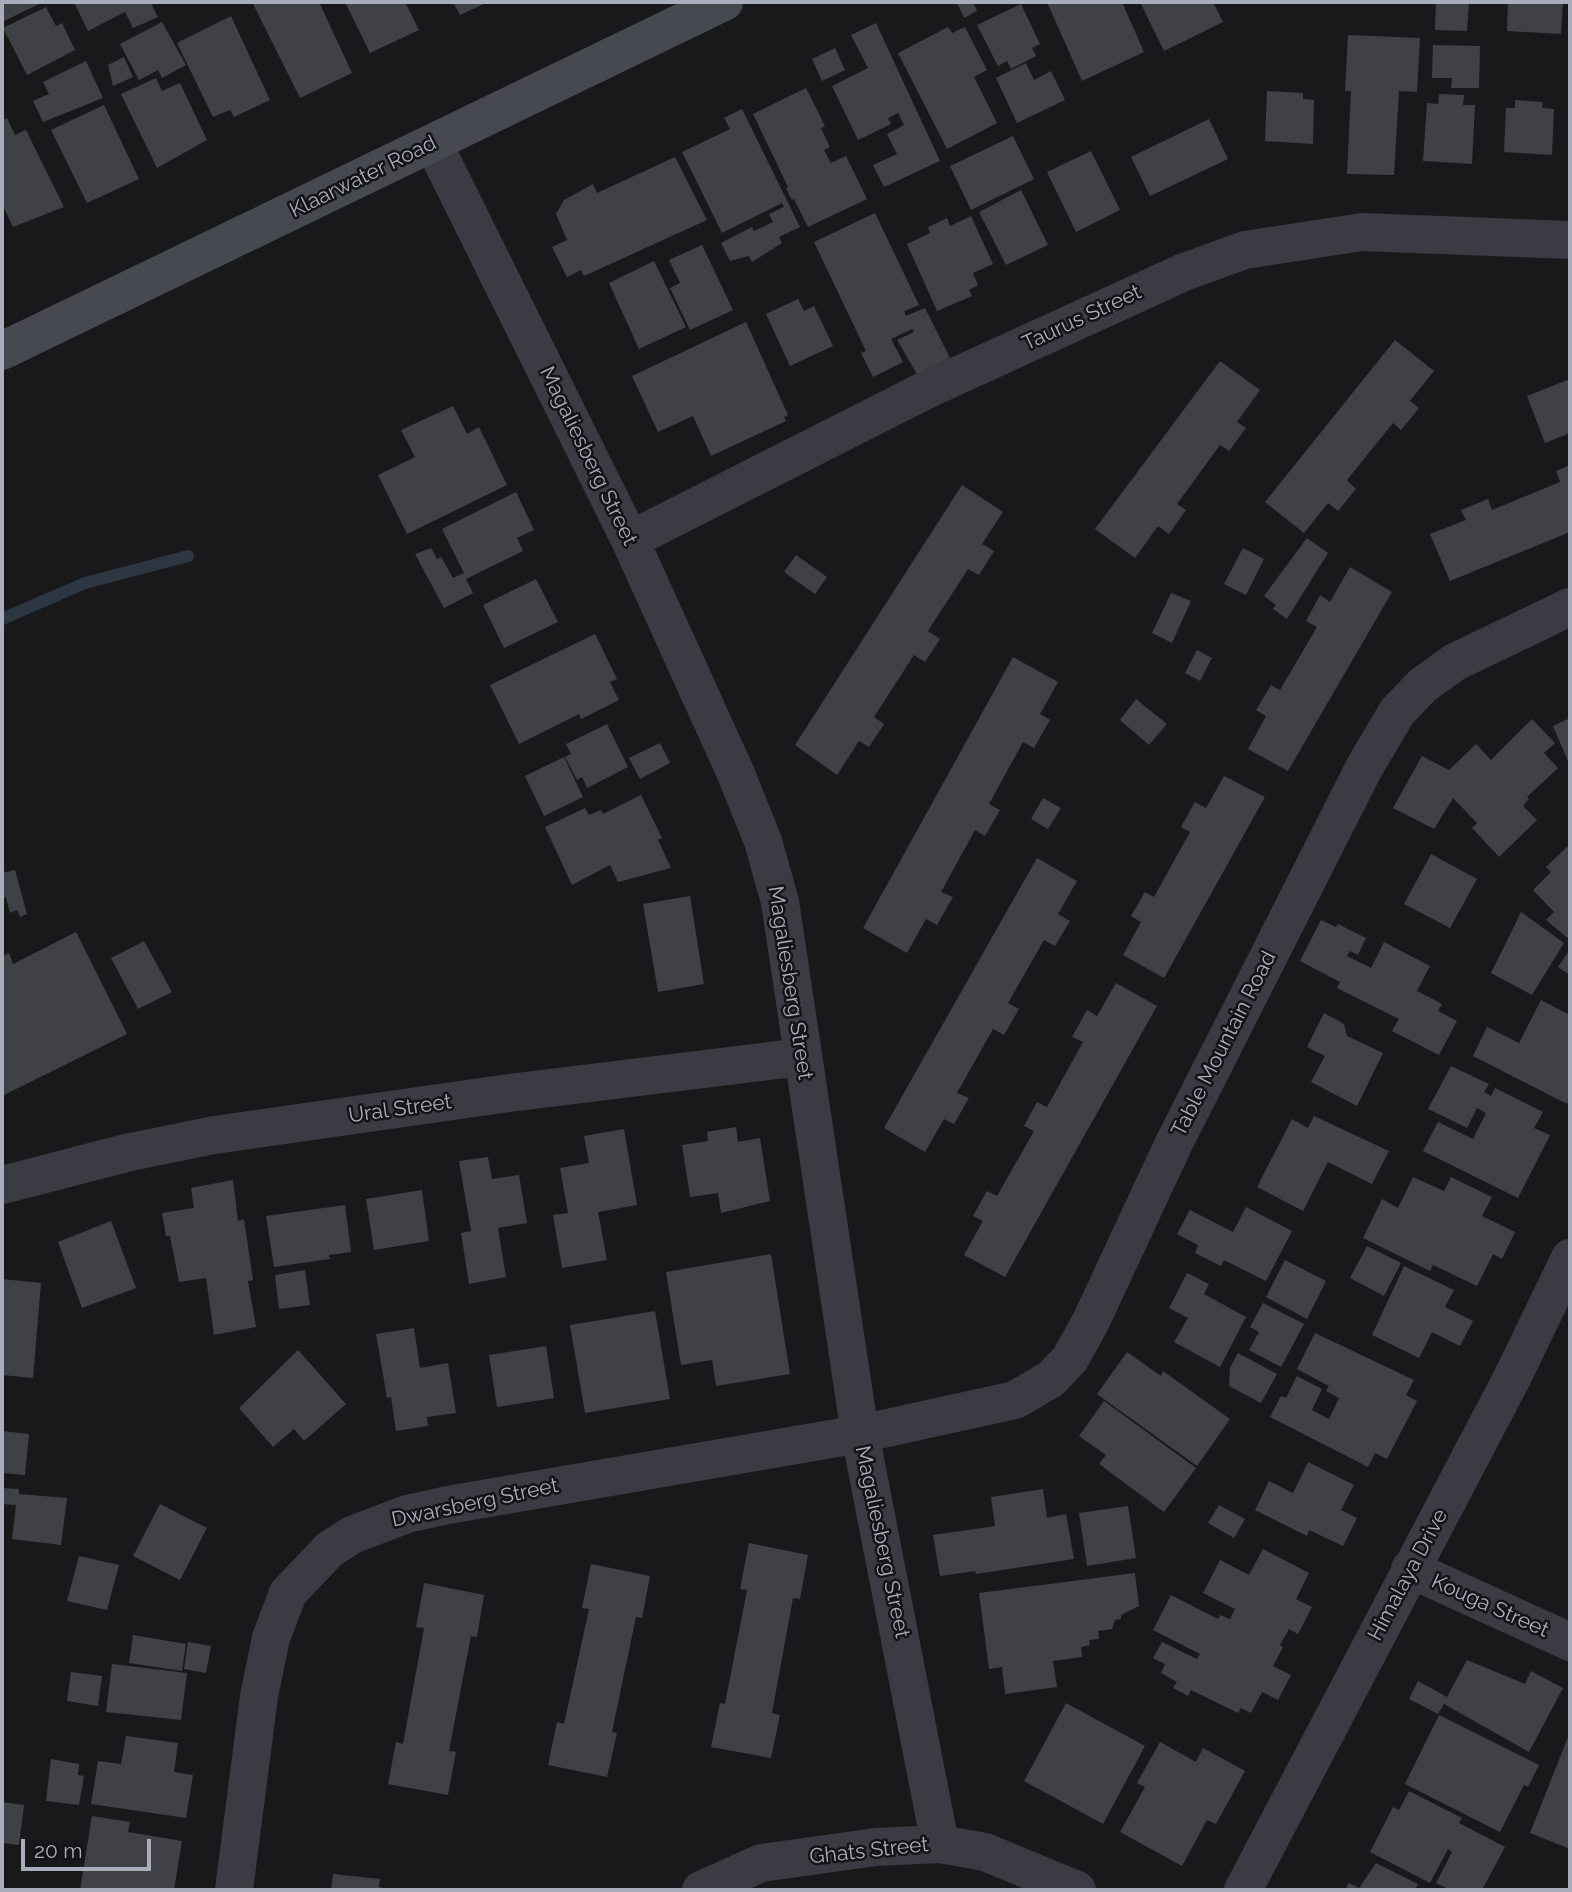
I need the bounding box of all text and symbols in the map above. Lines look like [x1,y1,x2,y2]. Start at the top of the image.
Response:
street label: Klaarwater Road [286,131,440,223]
street label: Taurus Street [1019,280,1145,356]
street label: Magaliesberg Street [534,362,642,550]
street label: Magaliesberg Street [762,884,818,1082]
street label: Table Mountain Road [1166,947,1282,1141]
street label: Ural Street [347,1089,453,1129]
street label: Magaliesberg Street [849,1444,915,1640]
street label: Dwarsberg Street [389,1473,561,1533]
street label: Himalaya Drive [1363,1505,1453,1645]
street label: Kouga Street [1427,1569,1553,1643]
scale bar [24,1826,154,1870]
street label: Ghats Street [808,1832,930,1870]
text: 20 m [34,1838,82,1863]

